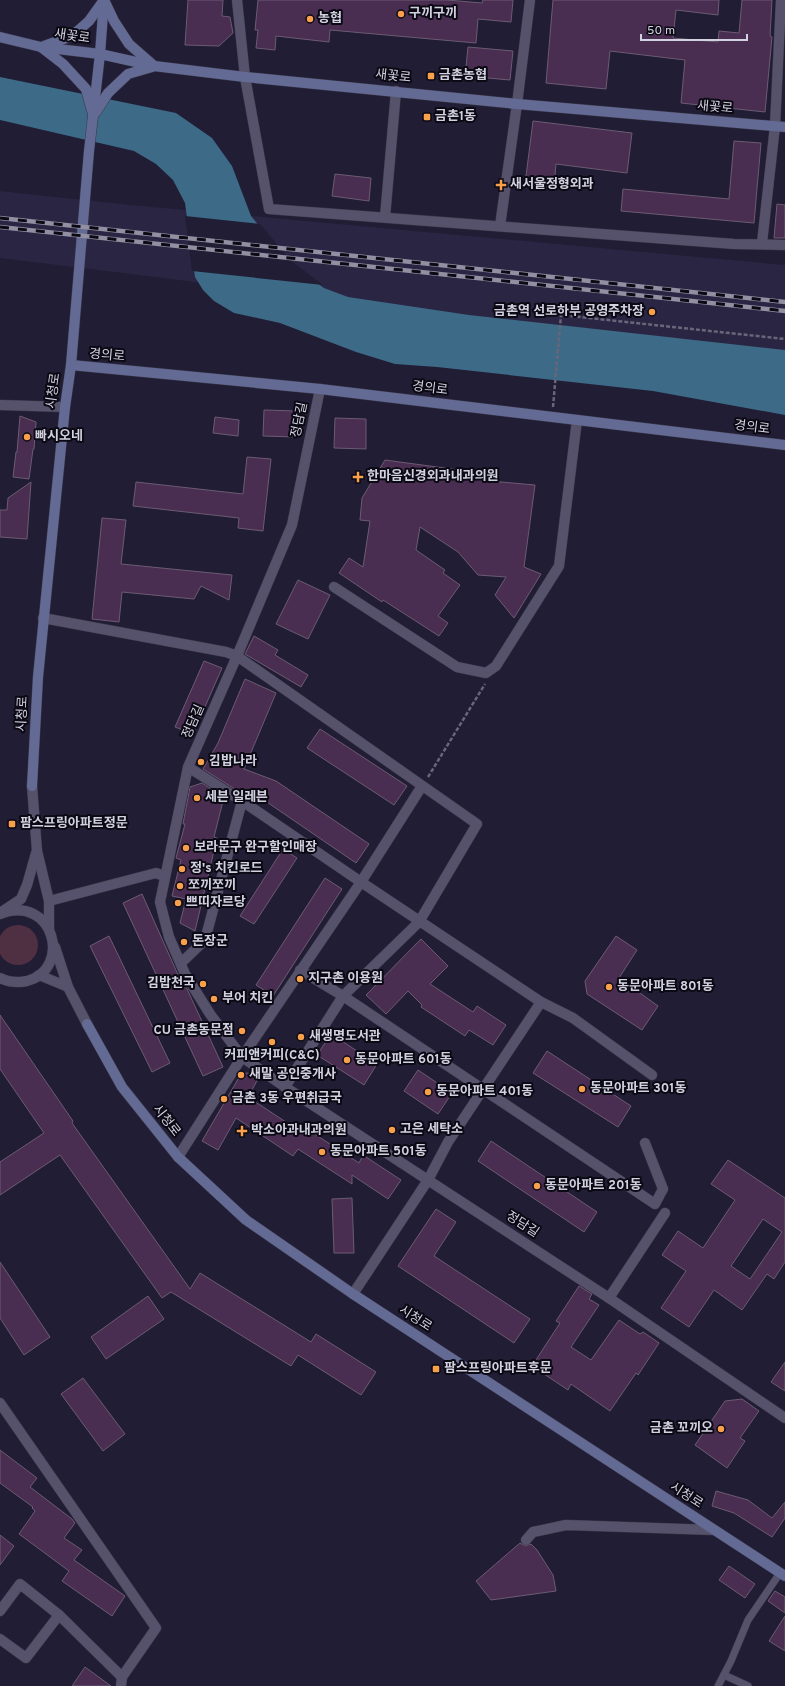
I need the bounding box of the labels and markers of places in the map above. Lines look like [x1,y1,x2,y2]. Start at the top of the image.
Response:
place label: 구끼구끼 [409,6,457,22]
marker: 구끼구끼 [396,9,406,19]
place label: 농협 [318,11,342,27]
marker: 농협 [305,14,315,24]
place label: 금촌농협 [439,68,487,84]
marker: 금촌농협 [426,71,436,81]
place label: 금촌1동 [435,109,476,125]
marker: 금촌1동 [422,112,432,122]
place label: 새서울정형외과 [510,177,594,193]
marker: 새서울정형외과 [495,179,507,191]
place label: 금촌역 선로하부 공영주차장 [494,304,644,320]
marker: 금촌역 선로하부 공영주차장 [647,307,657,317]
place label: 빠시오네 [35,429,83,445]
marker: 빠시오네 [22,432,32,442]
place label: 한마음신경외과내과의원 [367,468,499,485]
marker: 한마음신경외과내과의원 [352,471,364,483]
place label: 김밥나라 [209,754,257,770]
marker: 김밥나라 [196,757,206,767]
place label: 세븐 일레븐 [205,790,268,806]
marker: 세븐 일레븐 [192,793,202,803]
place label: 팜스프링아파트정문 [20,816,128,832]
marker: 팜스프링아파트정문 [7,819,17,829]
place label: 보라문구 완구할인매장 [194,839,317,856]
marker: 보라문구 완구할인매장 [181,843,191,853]
place label: 정's 치킨로드 [190,861,263,877]
marker: 정's 치킨로드 [177,864,187,874]
place label: 쪼끼쪼끼 [188,878,236,894]
marker: 쪼끼쪼끼 [175,881,185,891]
place label: 쁘띠자르당 [186,895,246,911]
marker: 쁘띠자르당 [173,898,183,908]
place label: 돈장군 [192,934,228,950]
marker: 돈장군 [179,937,189,947]
place label: 지구촌 이용원 [308,971,383,987]
marker: 지구촌 이용원 [295,974,305,984]
place label: 김밥천국 [147,975,195,992]
marker: 김밥천국 [198,979,208,989]
place label: 동문아파트 801동 [617,979,714,995]
marker: 동문아파트 801동 [604,982,614,992]
place label: 부어 치킨 [222,991,273,1007]
marker: 부어 치킨 [209,994,219,1004]
place label: CU 금촌동문점 [153,1023,234,1039]
marker: CU 금촌동문점 [237,1026,247,1036]
place label: 새생명도서관 [309,1029,381,1045]
marker: 새생명도서관 [296,1032,306,1042]
marker: 커피앤커피(C&C) [267,1037,277,1047]
place label: 커피앤커피(C&C) [224,1048,320,1064]
place label: 동문아파트 601동 [355,1052,452,1068]
marker: 동문아파트 601동 [342,1055,352,1065]
place label: 새말 공인중개사 [249,1067,336,1083]
marker: 새말 공인중개사 [236,1070,246,1080]
place label: 동문아파트 301동 [590,1081,686,1097]
place label: 동문아파트 401동 [436,1084,533,1100]
marker: 동문아파트 301동 [577,1084,587,1094]
marker: 동문아파트 401동 [423,1087,433,1097]
place label: 금촌 3동 우편취급국 [232,1090,342,1107]
marker: 금촌 3동 우편취급국 [219,1094,229,1104]
place label: 고은 세탁소 [400,1122,463,1138]
place label: 박소아과내과의원 [251,1123,347,1139]
marker: 박소아과내과의원 [236,1125,248,1137]
marker: 고은 세탁소 [387,1125,397,1135]
place label: 동문아파트 501동 [330,1144,427,1160]
marker: 동문아파트 501동 [317,1147,327,1157]
place label: 동문아파트 201동 [545,1178,642,1194]
marker: 동문아파트 201동 [532,1181,542,1191]
place label: 팜스프링아파트후문 [444,1361,552,1377]
marker: 팜스프링아파트후문 [431,1364,441,1374]
place label: 금촌 꼬끼오 [650,1421,713,1437]
marker: 금촌 꼬끼오 [716,1424,726,1434]

